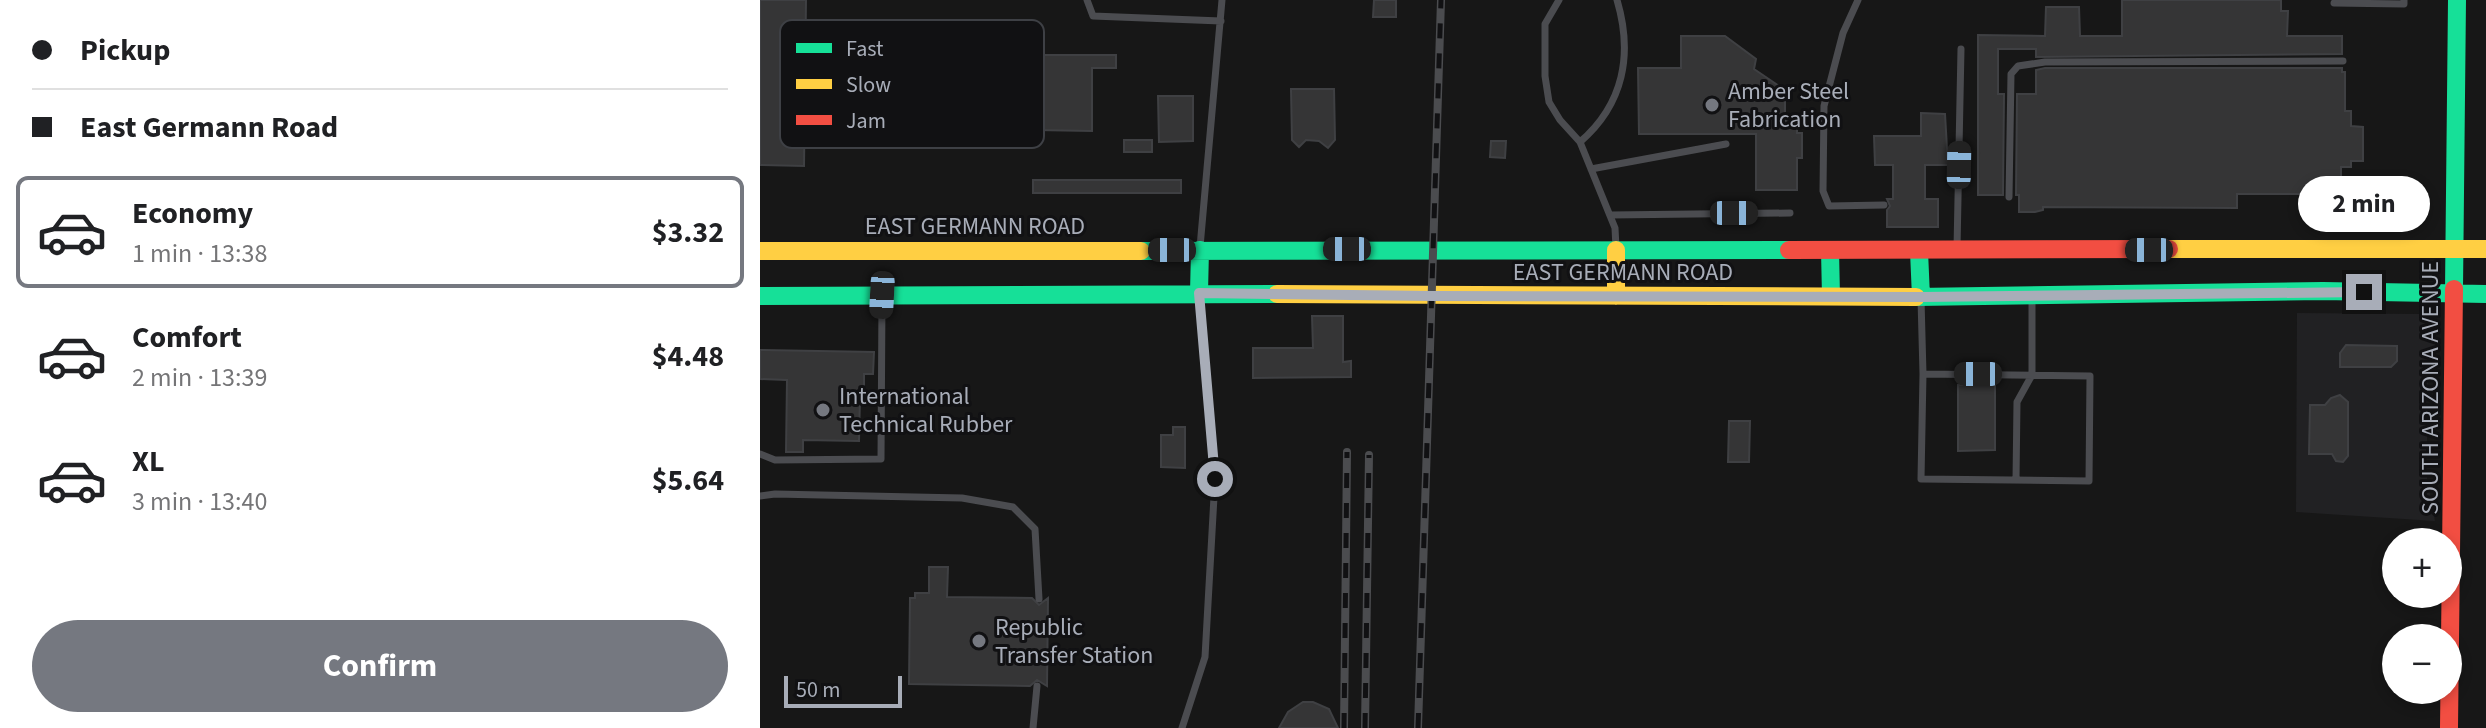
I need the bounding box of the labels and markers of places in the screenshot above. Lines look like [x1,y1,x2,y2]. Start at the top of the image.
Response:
place label: Amber Steel Fabrication [1728,74,1849,137]
marker: Amber Steel Fabrication [1703,96,1721,114]
place label: International Technical Rubber [839,379,1013,442]
marker: International Technical Rubber [814,401,832,419]
place label: Republic Transfer Station [995,610,1153,673]
marker: Republic Transfer Station [970,632,988,650]

